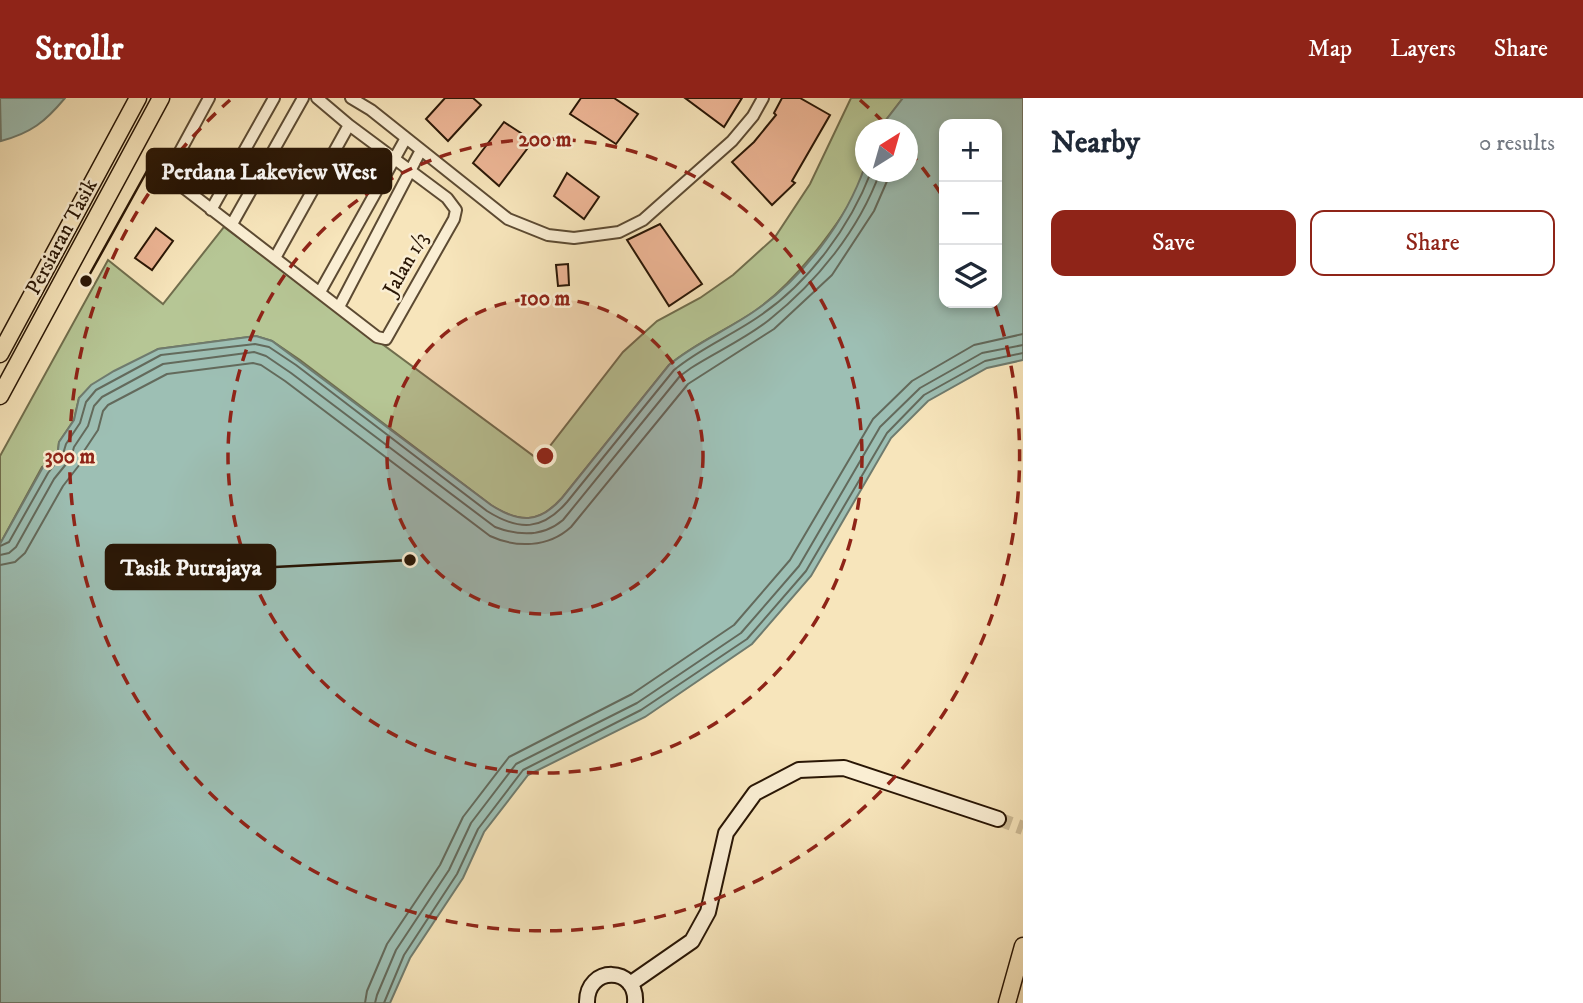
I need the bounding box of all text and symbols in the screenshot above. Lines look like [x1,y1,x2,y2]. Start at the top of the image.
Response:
text: Strollr [35,29,123,70]
text: Map [1308,34,1352,64]
text: Layers [1390,34,1456,64]
text: Share [1494,34,1548,64]
north arrow [855,119,918,182]
map controls [939,119,1002,308]
button: + [939,119,1002,182]
text: Nearby [1051,125,1140,162]
text: 200 m [518,127,572,153]
text: 0 results [1479,129,1555,158]
callout: Perdana Lakeview West [147,149,391,193]
text: Perdana Lakeview West [161,158,378,187]
street label: Persiaran Tasik [21,174,104,300]
button: − [939,182,1002,245]
button: Save [1051,210,1296,276]
button: Share [1310,210,1555,276]
street label: Jalan 1/3 [377,228,434,302]
button: layers [939,245,1002,308]
text: 100 m [520,286,570,312]
text: 300 m [45,444,96,470]
centre of rings [533,444,557,468]
callout: Tasik Putrajaya [106,545,275,589]
text: Tasik Putrajaya [119,554,263,583]

